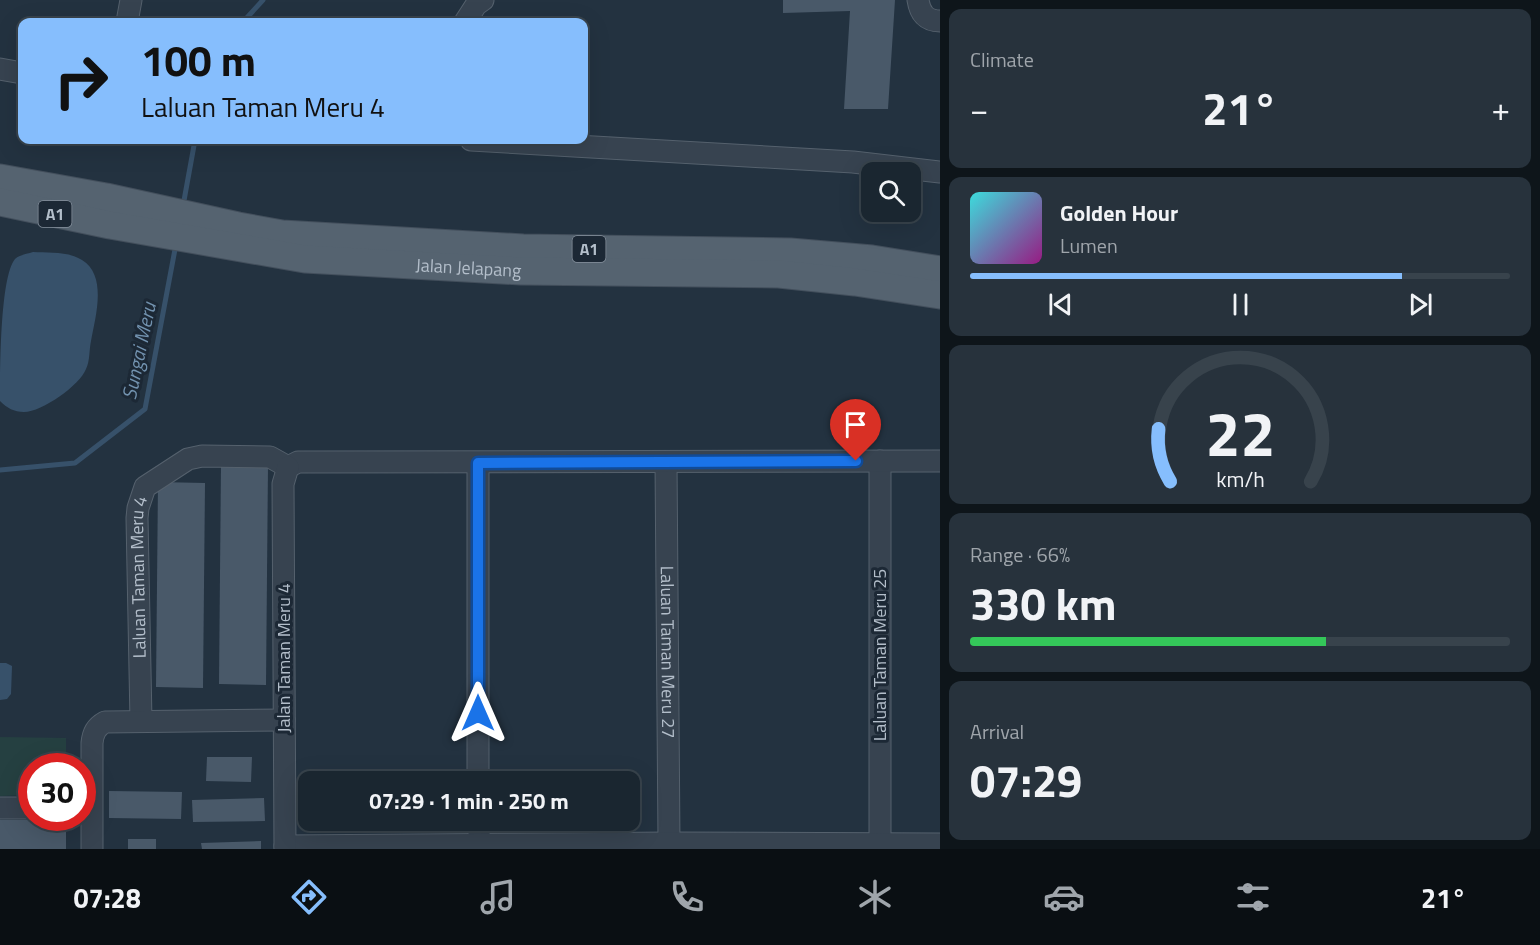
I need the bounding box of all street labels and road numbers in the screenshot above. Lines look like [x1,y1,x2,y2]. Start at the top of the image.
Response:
road number: A1 [38,201,72,227]
road number: A1 [572,236,606,262]
street label: Jalan Jelapang [415,251,522,284]
street label: Laluan Taman Meru 4 [123,492,154,659]
street label: Laluan Taman Meru 27 [654,565,682,738]
street label: Laluan Taman Meru 25 [866,569,893,741]
street label: Jalan Taman Meru 4 [270,583,297,733]

